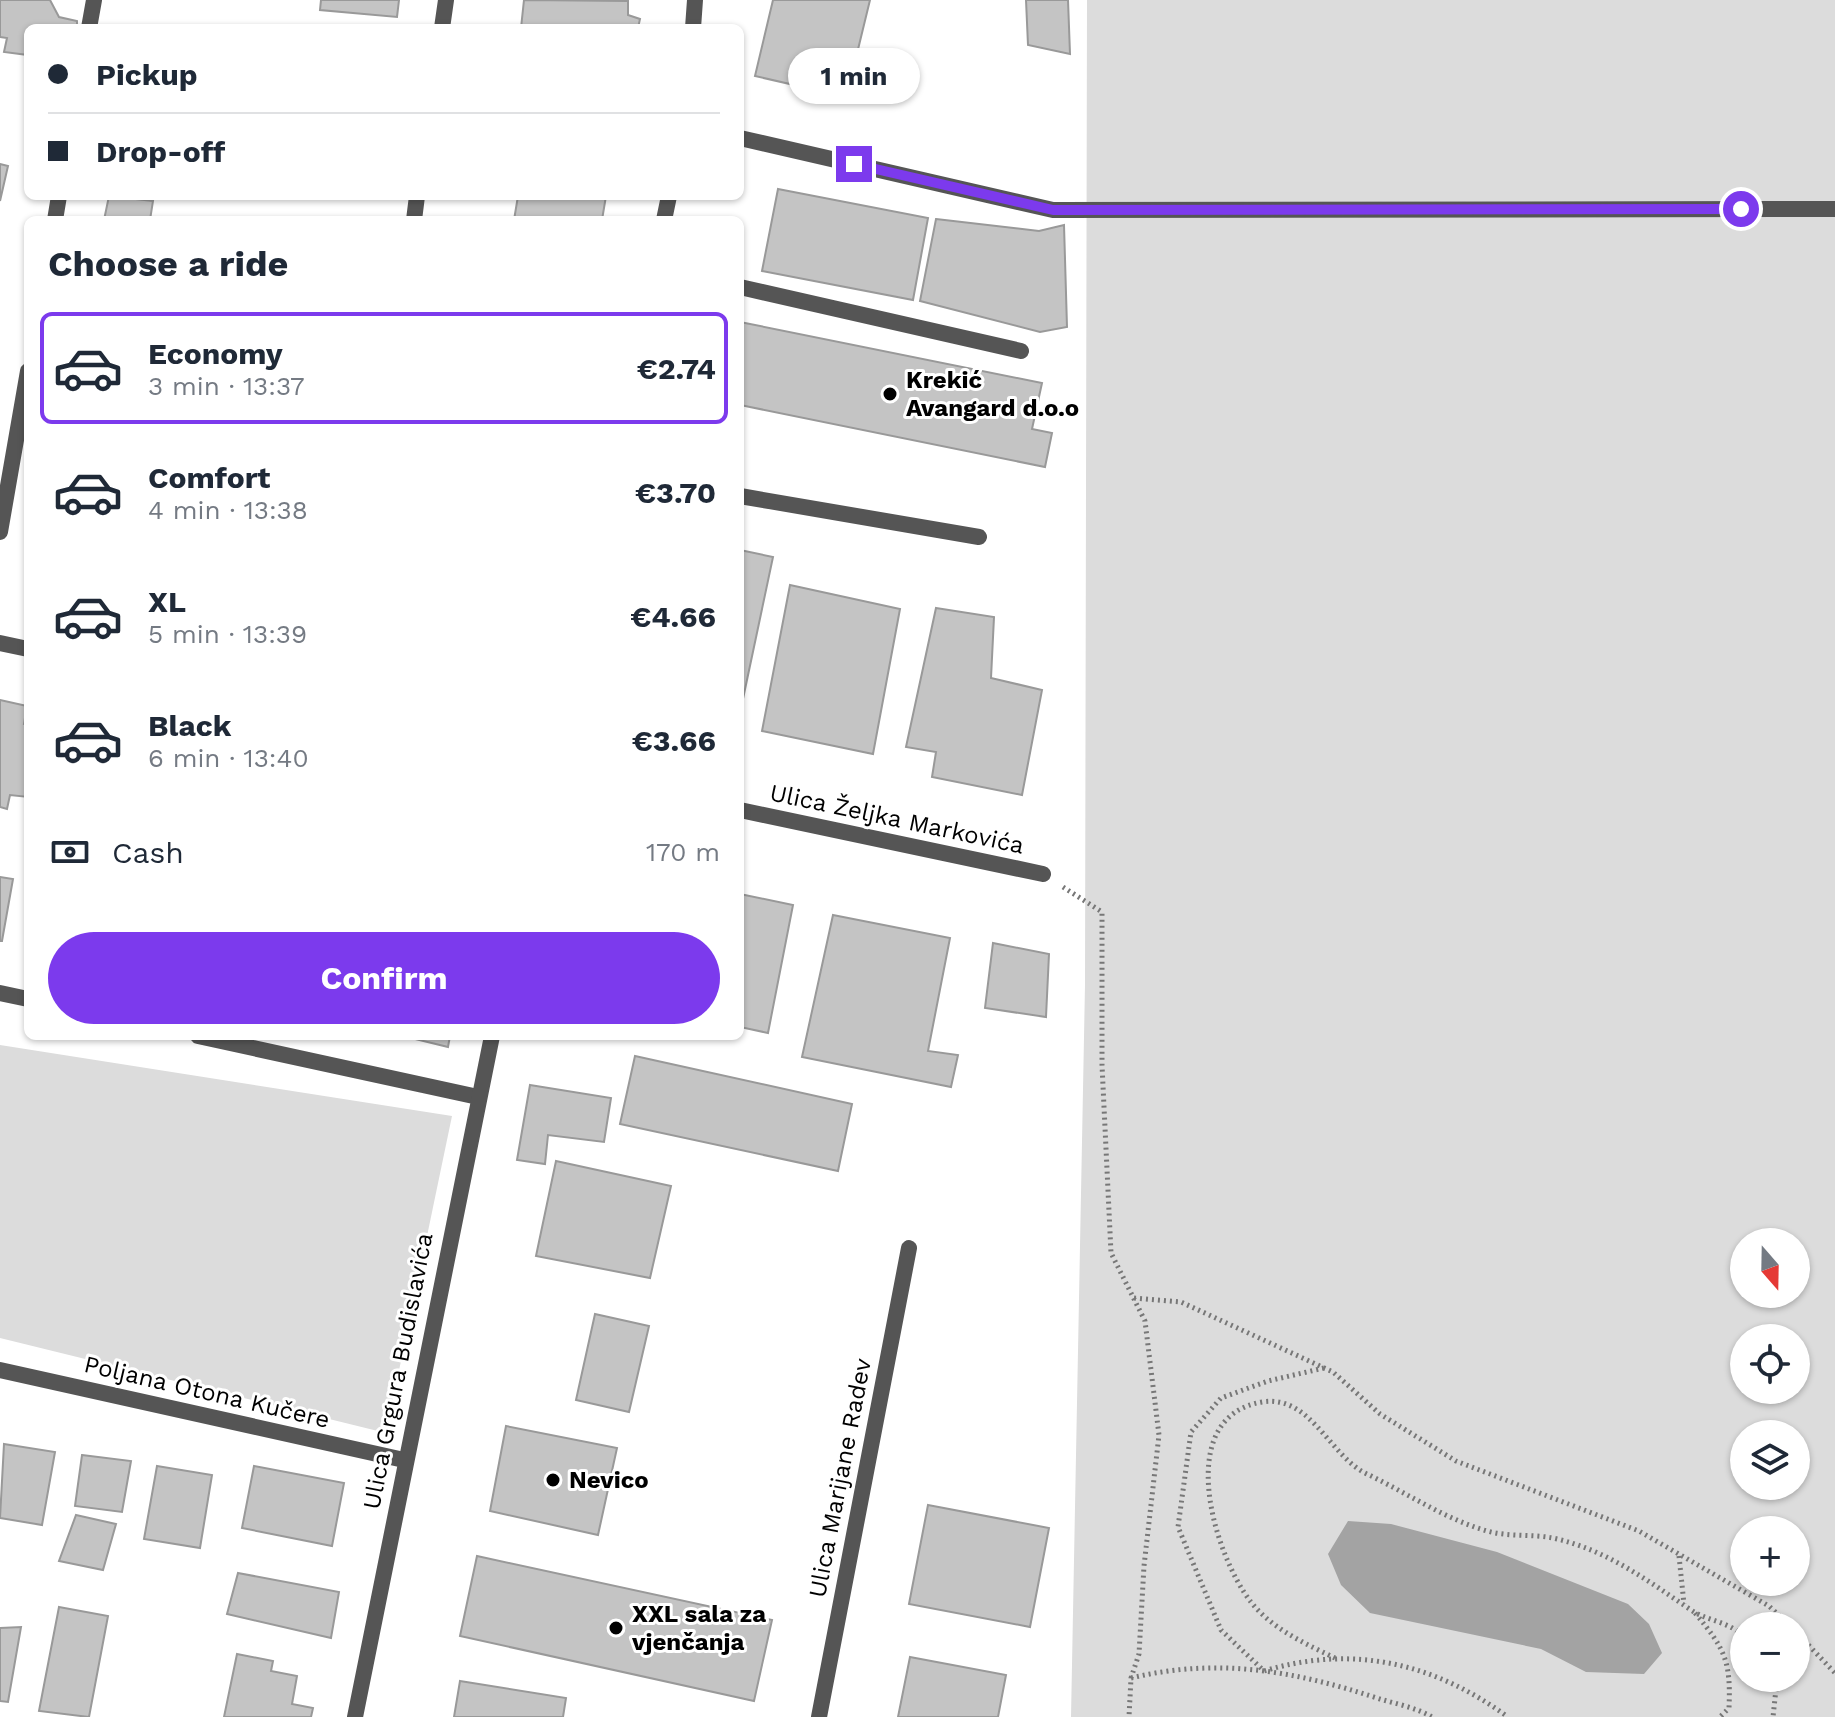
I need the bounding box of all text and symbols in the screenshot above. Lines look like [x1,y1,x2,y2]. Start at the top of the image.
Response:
callout: 1 min [788,48,920,104]
text: Pickup [96,57,198,92]
text: 1 min [821,61,887,91]
text: Drop-off [96,134,225,169]
route end [836,146,872,182]
route start [1723,191,1759,227]
text: Choose a ride [48,243,288,285]
icon: car [52,332,124,404]
text: Economy [148,336,283,371]
text: €2.74 [637,351,716,386]
place label: Krekić Avangard d.o.o [906,366,1079,422]
text: 3 min · 13:37 [148,371,305,401]
marker: Krekić Avangard d.o.o [881,385,899,403]
icon: car [52,456,124,528]
text: Comfort [148,460,270,495]
text: €3.70 [635,475,716,510]
text: 4 min · 13:38 [148,495,308,525]
icon: car [52,580,124,652]
text: XL [148,584,186,619]
text: €4.66 [630,599,716,634]
text: 5 min · 13:39 [148,619,307,649]
icon: car [52,704,124,776]
text: Black [148,708,232,743]
text: €3.66 [632,723,716,758]
text: 6 min · 13:40 [148,743,309,773]
street label: Ulica Željka Markovića [767,778,1027,860]
icon: cash [48,830,92,874]
text: Cash [112,835,184,870]
text: 170 m [646,837,720,867]
button: Confirm [48,932,720,1024]
north arrow [1730,1228,1810,1308]
map controls [1730,1228,1810,1692]
street label: Ulica Grgura Budislavića [357,1230,439,1512]
button: locate [1730,1324,1810,1404]
street label: Poljana Otona Kučere [81,1350,333,1434]
street label: Ulica Marijane Radev [803,1356,877,1600]
button: layers [1730,1420,1810,1500]
place label: Nevico [569,1466,649,1494]
marker: Nevico [544,1471,562,1489]
button: + [1730,1516,1810,1596]
place label: XXL sala za vjenčanja [631,1600,766,1656]
button: − [1730,1612,1810,1692]
marker: XXL sala za vjenčanja [607,1619,625,1637]

